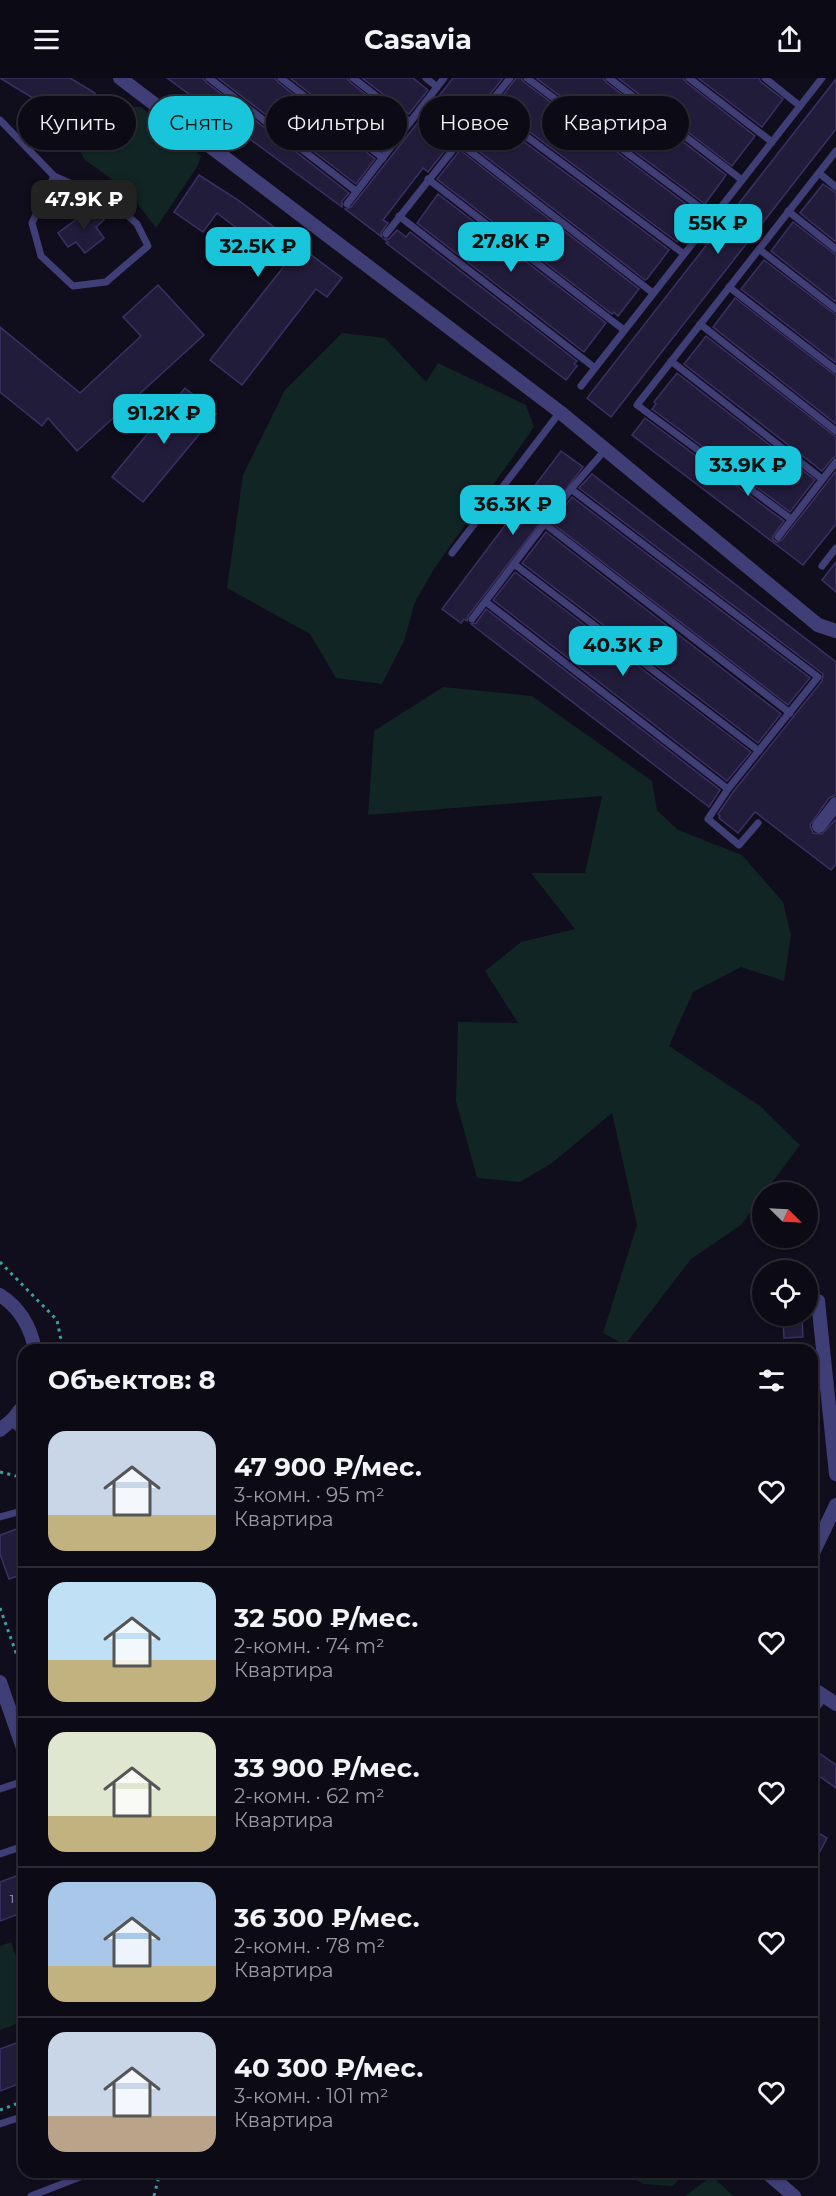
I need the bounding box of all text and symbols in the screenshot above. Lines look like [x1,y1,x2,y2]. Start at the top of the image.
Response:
icon: menu [30,23,63,56]
text: Casavia [364,23,472,56]
icon: share [773,23,806,56]
chip: Купить [18,96,136,150]
chip: Снять [148,96,254,150]
chip: Фильтры [266,96,407,150]
chip: Новое [419,96,530,150]
chip: Квартира [542,96,689,150]
pin: 47.9K ₽ [29,180,139,231]
text: 47.9K ₽ [45,187,123,211]
pin: 55K ₽ [676,204,760,255]
text: 55K ₽ [688,211,748,235]
pin: 27.8K ₽ [456,222,566,273]
pin: 32.5K ₽ [203,227,313,278]
text: 27.8K ₽ [472,229,550,253]
text: 32.5K ₽ [220,234,296,258]
pin: 91.2K ₽ [109,394,219,445]
text: 91.2K ₽ [127,401,201,425]
pin: 33.9K ₽ [693,446,803,497]
text: 33.9K ₽ [709,453,787,477]
pin: 36.3K ₽ [458,485,568,536]
text: 36.3K ₽ [474,492,552,516]
pin: 40.3K ₽ [568,626,678,677]
text: 40.3K ₽ [583,633,663,657]
north arrow [752,1182,818,1248]
map controls [752,1182,818,1326]
button: locate [752,1260,818,1326]
text: Объектов: 8 [48,1364,216,1396]
icon: filters [755,1364,788,1397]
text: 47 900 ₽/мес. [234,1451,422,1483]
icon: home [96,1455,168,1527]
icon: heart [755,1475,788,1508]
text: 3-комн. · 95 m² [234,1483,385,1507]
text: Квартира [234,1507,334,1531]
text: 32 500 ₽/мес. [234,1602,418,1634]
icon: home [96,1606,168,1678]
icon: heart [755,1626,788,1659]
text: 2-комн. · 74 m² [234,1634,385,1658]
text: Квартира [234,1658,334,1682]
text: 33 900 ₽/мес. [234,1752,419,1784]
icon: home [96,1756,168,1828]
icon: heart [755,1776,788,1809]
text: 2-комн. · 62 m² [234,1784,385,1808]
text: Квартира [234,1808,334,1832]
house number: 1 [10,1891,14,1906]
text: 36 300 ₽/мес. [234,1902,420,1934]
icon: home [96,1906,168,1978]
icon: heart [755,1926,788,1959]
text: 2-комн. · 78 m² [234,1934,385,1958]
text: Квартира [234,1958,334,1982]
text: 40 300 ₽/мес. [234,2052,423,2084]
icon: home [96,2056,168,2128]
icon: heart [755,2076,788,2109]
text: 3-комн. · 101 m² [234,2084,389,2108]
text: Квартира [234,2108,334,2132]

